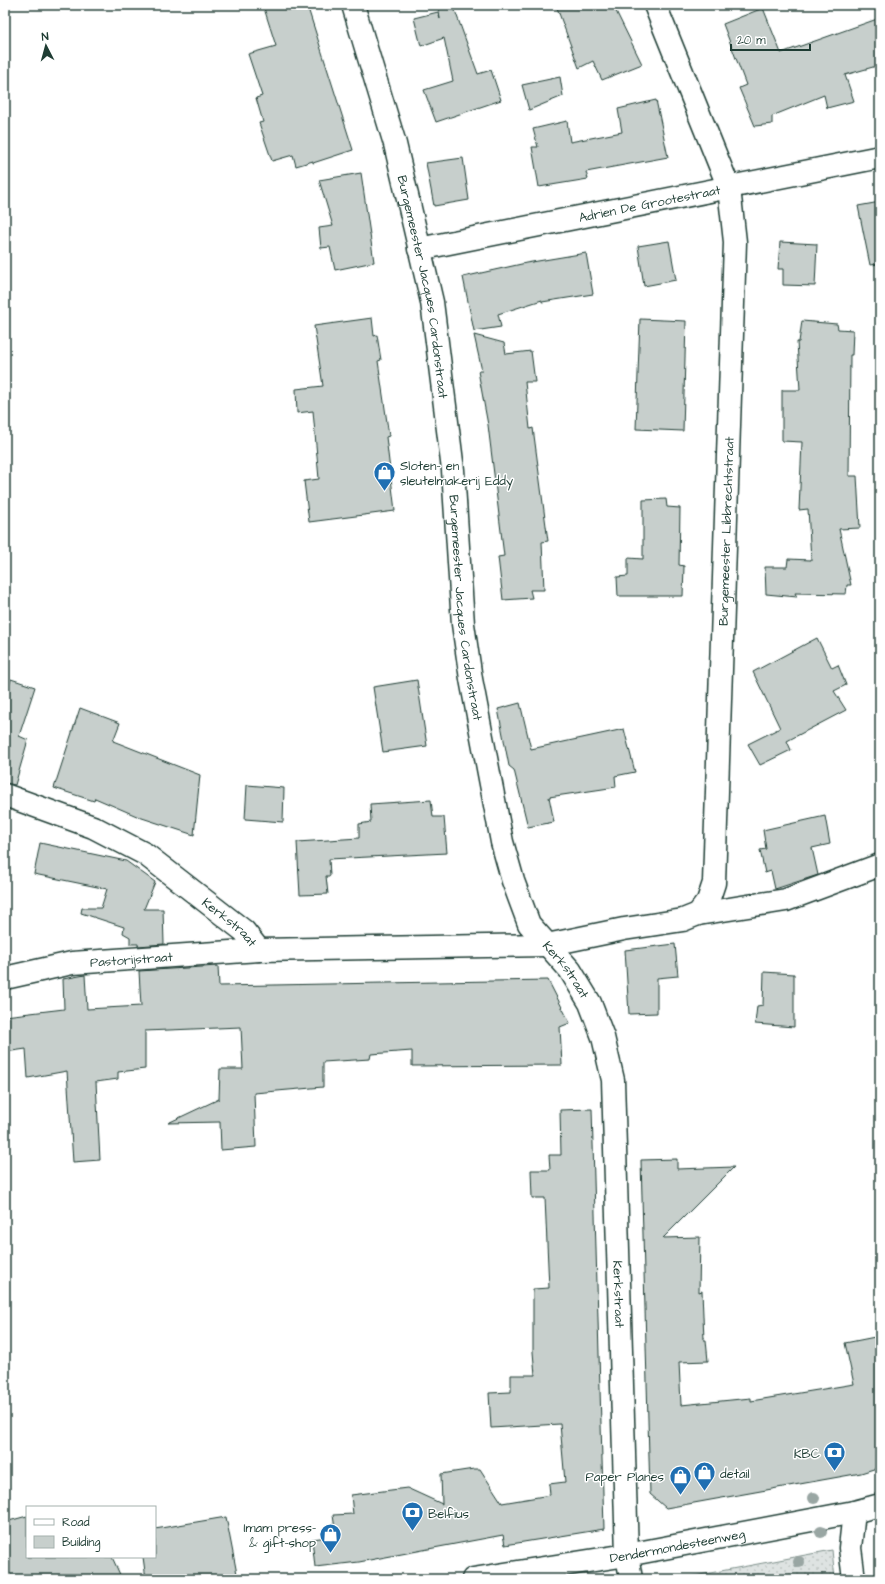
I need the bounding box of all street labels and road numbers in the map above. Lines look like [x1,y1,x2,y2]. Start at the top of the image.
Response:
street label: Burgemeester Jacques Cardonstraat [393,174,452,400]
street label: Adrien De Grootestraat [577,181,723,227]
street label: Burgemeester Libbrechtstraat [714,435,739,626]
street label: Burgemeester Jacques Cardonstraat [445,494,487,723]
street label: Kerkstraat [198,894,261,951]
street label: Kerkstraat [538,937,593,1002]
street label: Pastorijstraat [89,948,174,972]
street label: Kerkstraat [608,1260,628,1329]
street label: Dendermondesteenweg [609,1525,747,1568]

